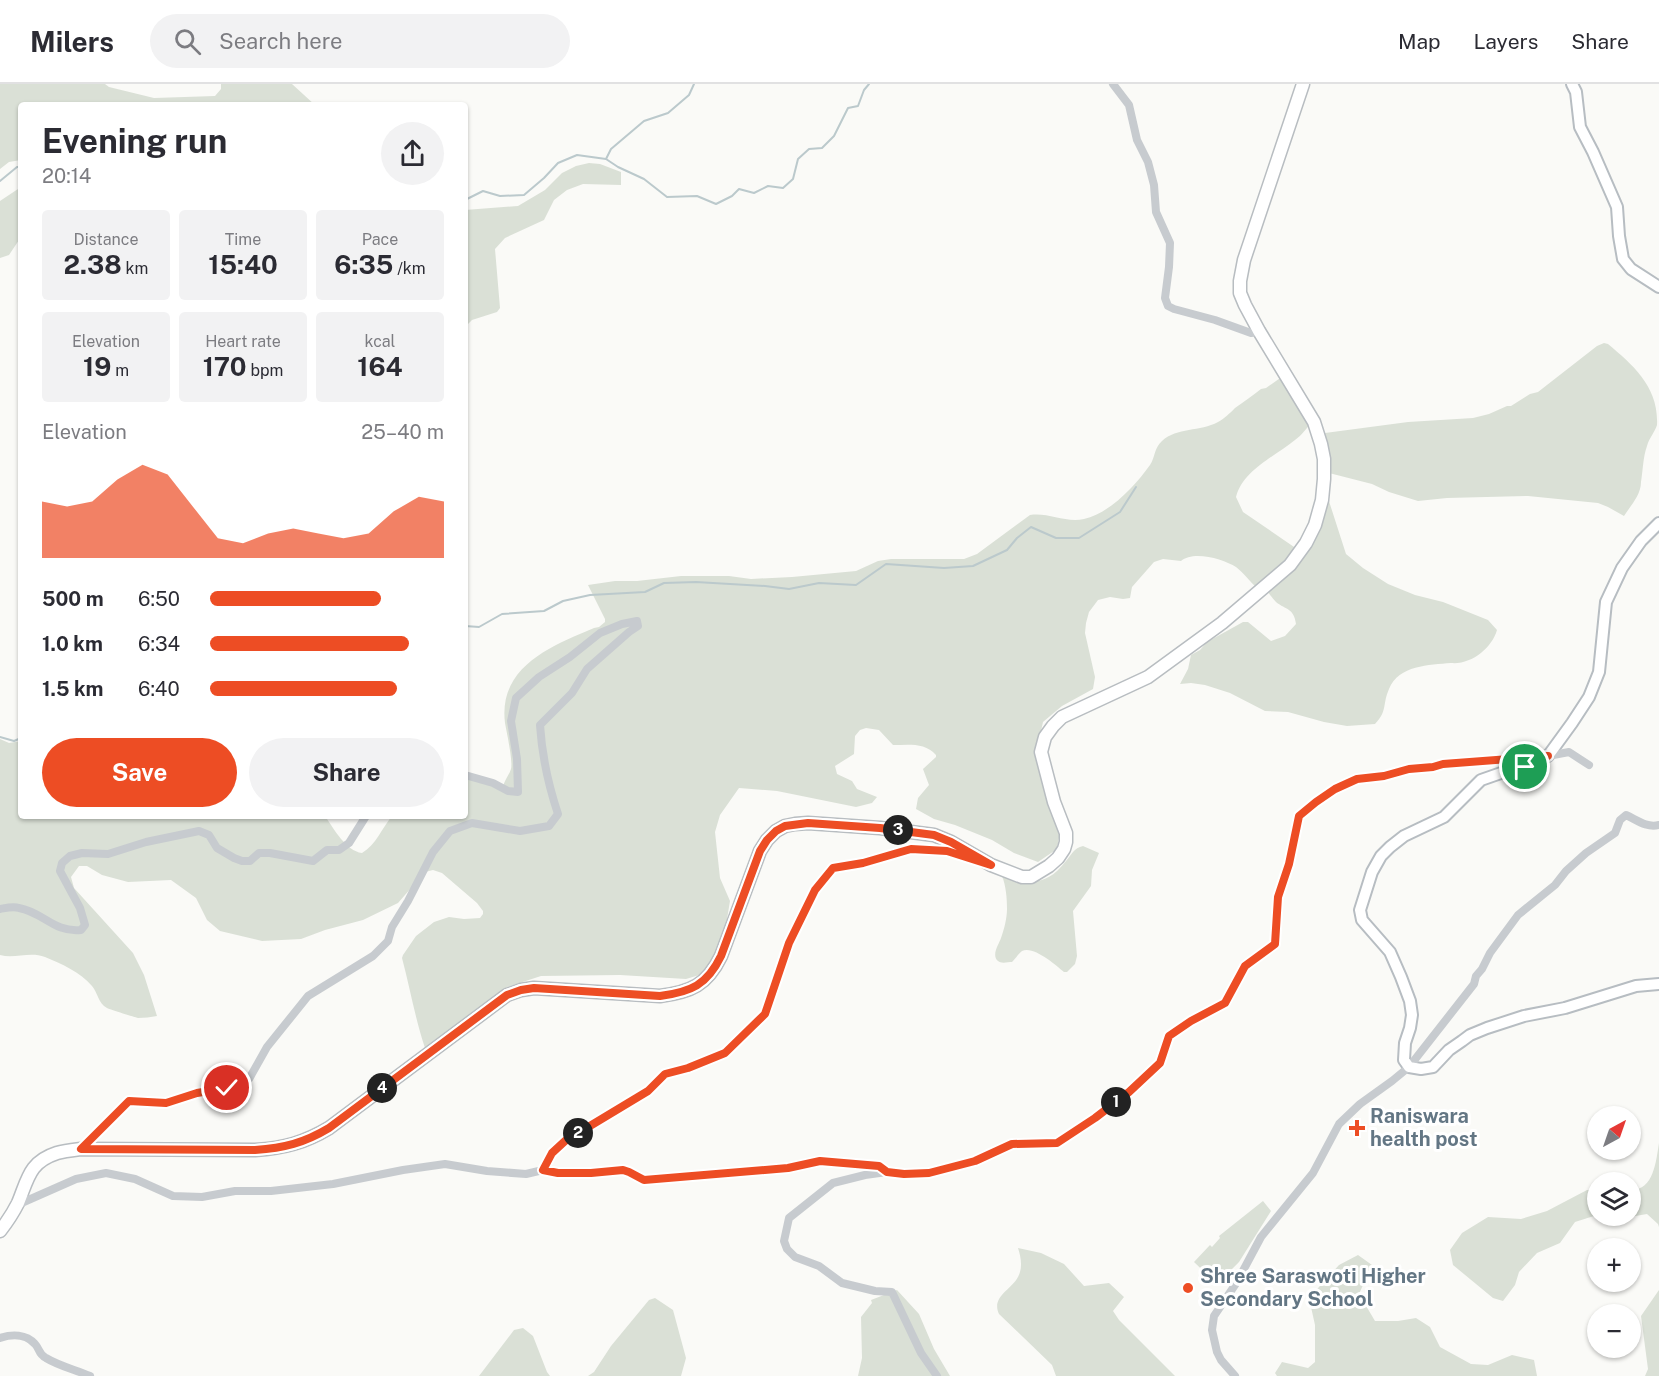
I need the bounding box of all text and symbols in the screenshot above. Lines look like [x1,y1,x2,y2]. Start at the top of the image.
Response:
search box [150,14,570,68]
text: Milers [30,25,114,58]
icon: search [171,25,204,58]
text: Search here [219,28,343,54]
text: Map [1398,29,1441,54]
text: Layers [1474,29,1538,54]
text: Share [1571,29,1629,54]
text: Evening run [42,122,227,160]
button: share [381,122,444,185]
text: 20:14 [42,164,91,188]
text: Distance [74,230,138,249]
text: Time [225,230,261,249]
text: Pace [362,230,398,249]
text: 2.38 [64,249,122,280]
text: 15:40 [208,249,278,280]
text: 6:35 [334,249,393,280]
text: km [122,259,148,278]
text: /km [393,259,426,278]
text: Elevation [72,332,140,351]
text: Heart rate [205,332,281,351]
text: kcal [365,332,395,351]
text: 19 [83,351,111,382]
text: 170 [203,351,247,382]
text: 164 [357,351,403,382]
text: m [111,361,129,380]
text: bpm [247,361,283,380]
text: Elevation [42,420,127,444]
text: 25–40 m [361,420,444,444]
text: 500 m [42,587,104,611]
text: 6:50 [138,587,180,611]
text: 1.0 km [42,632,103,656]
text: 6:34 [138,632,180,656]
text: 1.5 km [42,677,103,701]
text: 6:40 [138,677,180,701]
button: Save [42,738,237,807]
button: Share [249,738,444,807]
pin [1499,741,1550,792]
icon: arrive [1508,750,1541,783]
pin: 3 [883,815,913,845]
text: 3 [893,820,903,839]
pin [201,1062,252,1113]
icon: check [210,1071,243,1104]
pin: 4 [367,1073,397,1103]
text: 4 [377,1078,387,1097]
pin: 1 [1101,1087,1131,1117]
text: 1 [1113,1092,1119,1111]
place label: Raniswara health post [1370,1104,1478,1151]
north arrow [1587,1106,1641,1160]
map controls [1587,1106,1641,1358]
pin: 2 [563,1118,593,1148]
marker: Raniswara health post [1348,1119,1366,1137]
text: 2 [573,1123,583,1142]
button: layers [1587,1172,1641,1226]
button: + [1587,1238,1641,1292]
place label: Shree Saraswoti Higher Secondary School [1200,1264,1426,1311]
marker: Shree Saraswoti Higher Secondary School [1181,1281,1195,1295]
button: − [1587,1304,1641,1358]

